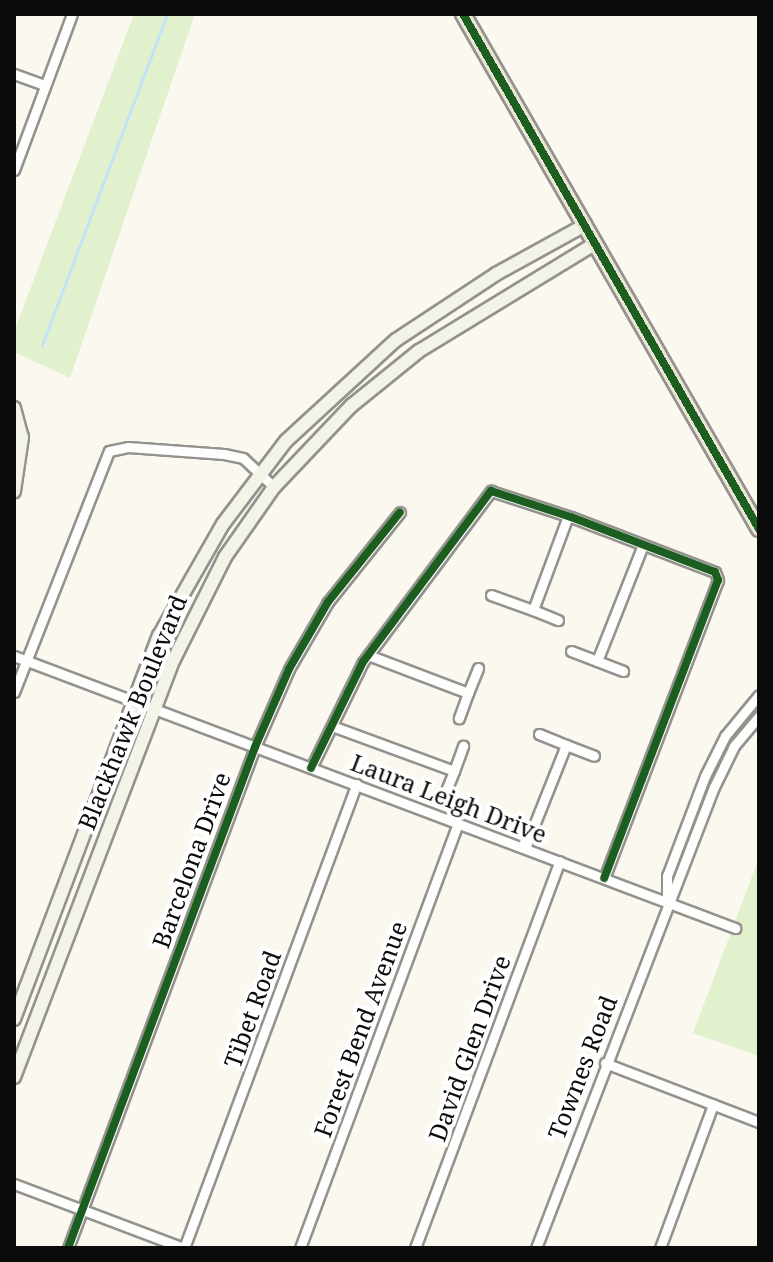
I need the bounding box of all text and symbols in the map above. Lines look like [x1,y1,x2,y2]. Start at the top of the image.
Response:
street label: Blackhawk Boulevard [72,590,192,834]
street label: Laura Leigh Drive [347,747,551,849]
street label: Barcelona Drive [146,768,236,952]
street label: Forest Bend Avenue [308,917,412,1141]
street label: Tibet Road [218,947,286,1071]
street label: David Glen Drive [422,951,516,1145]
street label: Townes Road [541,991,623,1143]

